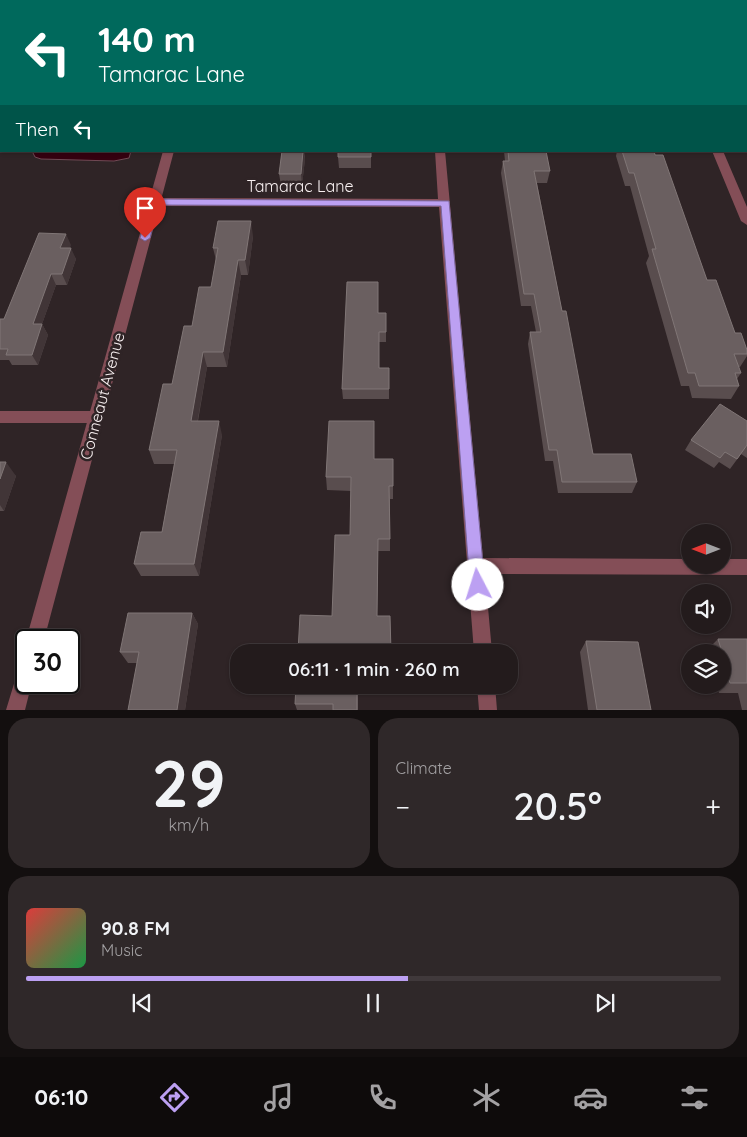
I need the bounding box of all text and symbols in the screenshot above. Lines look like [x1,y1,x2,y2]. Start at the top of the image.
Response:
text: 140 m [98,17,196,61]
icon: left [15,20,80,85]
text: Tamarac Lane [98,60,245,88]
icon: left [69,115,97,143]
text: Then [15,117,59,141]
street label: Tamarac Lane [247,176,353,196]
pin [124,187,166,238]
icon: arrive [131,194,159,222]
street label: Conneaut Avenue [75,330,129,462]
north arrow [681,524,731,574]
map controls [681,524,731,694]
position arrow [451,558,503,610]
button: sound [681,584,731,634]
speed limit sign: 30 [15,629,80,694]
button: layers [681,644,731,694]
text: 06:11 · 1 min · 260 m [288,657,460,681]
text: 29 [152,742,226,823]
text: Climate [396,758,452,778]
text: 20.5° [513,782,602,830]
text: − [396,789,410,824]
text: + [705,789,721,824]
text: km/h [168,815,209,835]
text: 90.8 FM [101,916,170,940]
text: Music [101,940,143,960]
icon: previous [128,989,156,1017]
icon: pause [359,989,387,1017]
icon: next [591,989,619,1017]
icon: directions [157,1080,192,1115]
icon: music [261,1080,296,1115]
icon: phone [365,1080,400,1115]
icon: climate [469,1080,504,1115]
icon: car [573,1080,608,1115]
icon: filters [677,1080,712,1115]
text: 06:10 [35,1083,88,1111]

